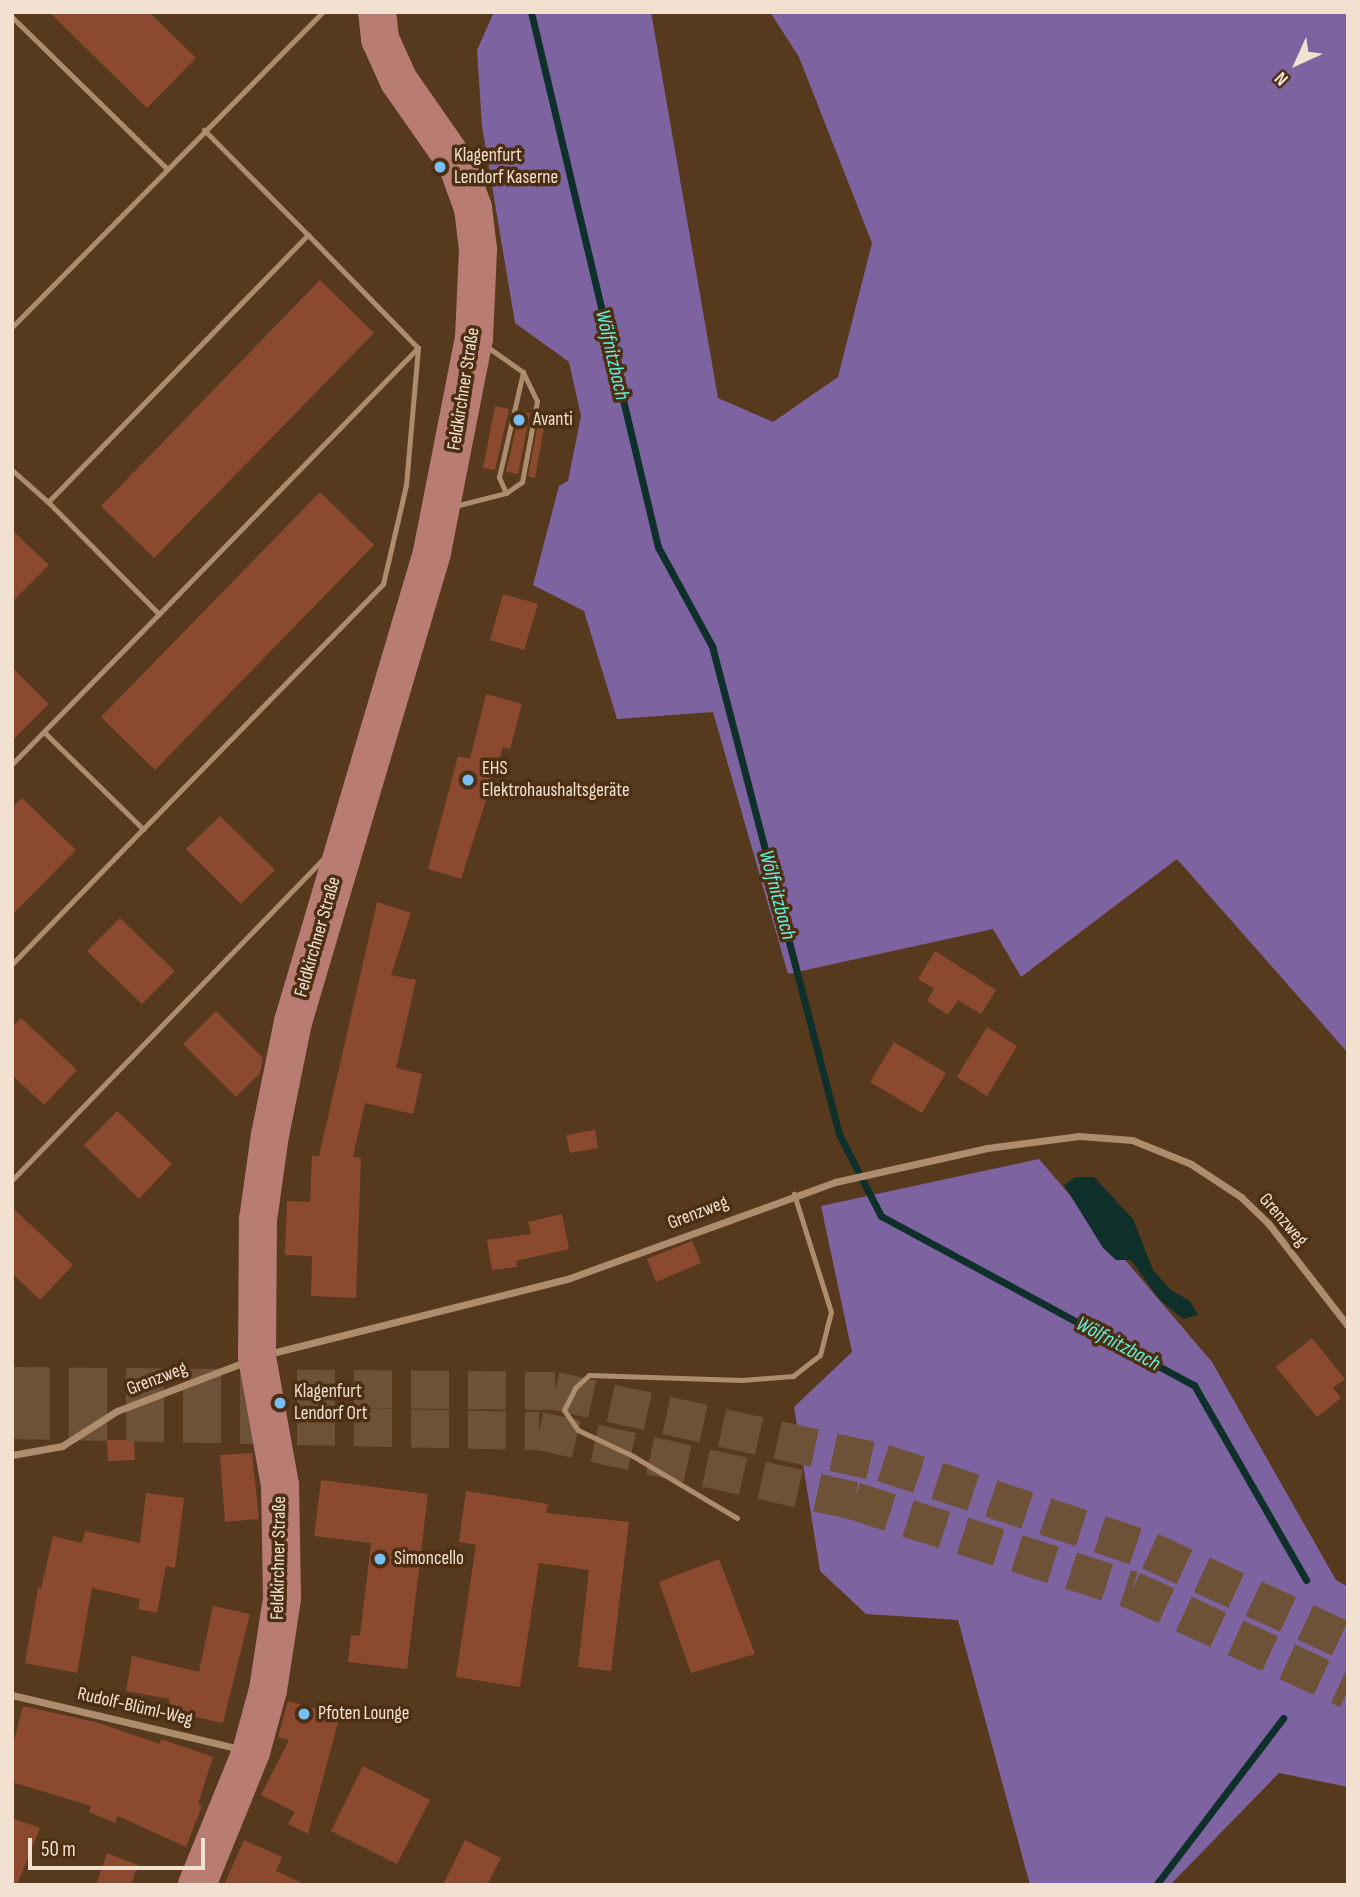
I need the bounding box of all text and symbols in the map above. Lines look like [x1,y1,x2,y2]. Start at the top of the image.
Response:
north arrow [1262,28,1332,98]
text: N [1270,66,1294,90]
place label: Klagenfurt Lendorf Kaserne [454,145,558,189]
marker: Klagenfurt Lendorf Kaserne [432,159,448,175]
water label: Wölfnitzbach [589,307,635,403]
street label: Feldkirchner Straße [443,326,485,452]
place label: Avanti [533,409,573,431]
marker: Avanti [511,412,527,428]
place label: EHS Elektrohaushaltsgeräte [482,758,630,802]
marker: EHS Elektrohaushaltsgeräte [460,772,476,788]
water label: Wölfnitzbach [753,847,801,943]
street label: Feldkirchner Straße [290,874,346,1000]
street label: Grenzweg [1254,1189,1312,1251]
street label: Grenzweg [664,1191,732,1235]
water label: Wölfnitzbach [1072,1311,1164,1377]
street label: Grenzweg [123,1357,191,1401]
place label: Klagenfurt Lendorf Ort [294,1381,367,1425]
marker: Klagenfurt Lendorf Ort [272,1395,288,1411]
street label: Feldkirchner Straße [267,1496,291,1620]
place label: Simoncello [394,1548,464,1570]
marker: Simoncello [372,1551,388,1567]
street label: Rudolf-Blüml-Weg [75,1683,195,1731]
place label: Pfoten Lounge [318,1703,409,1725]
marker: Pfoten Lounge [296,1706,312,1722]
scale bar [32,1824,208,1868]
text: 50 m [41,1837,76,1862]

